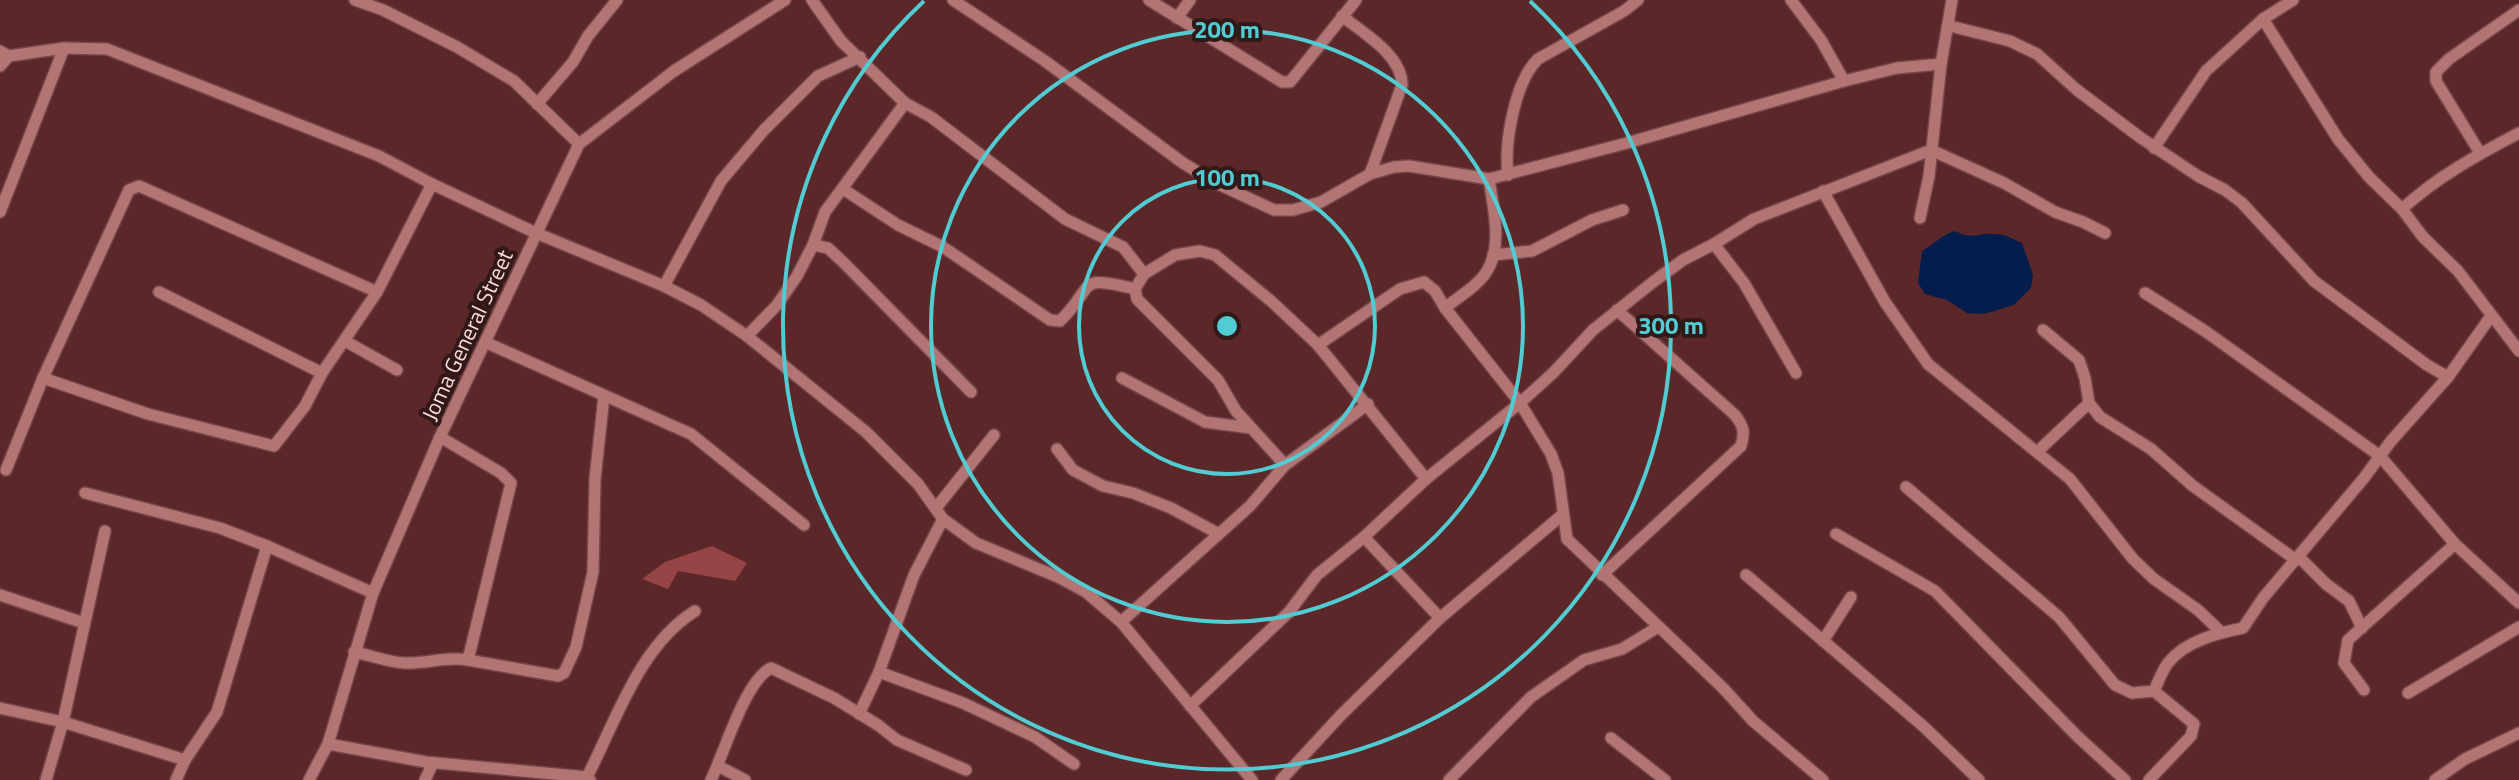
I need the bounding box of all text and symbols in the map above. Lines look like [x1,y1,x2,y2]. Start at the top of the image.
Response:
text: 200 m [1194,11,1260,47]
text: 100 m [1194,159,1260,195]
street label: Joma General Street [413,244,522,426]
text: 300 m [1638,307,1704,343]
centre of rings [1213,312,1241,340]

